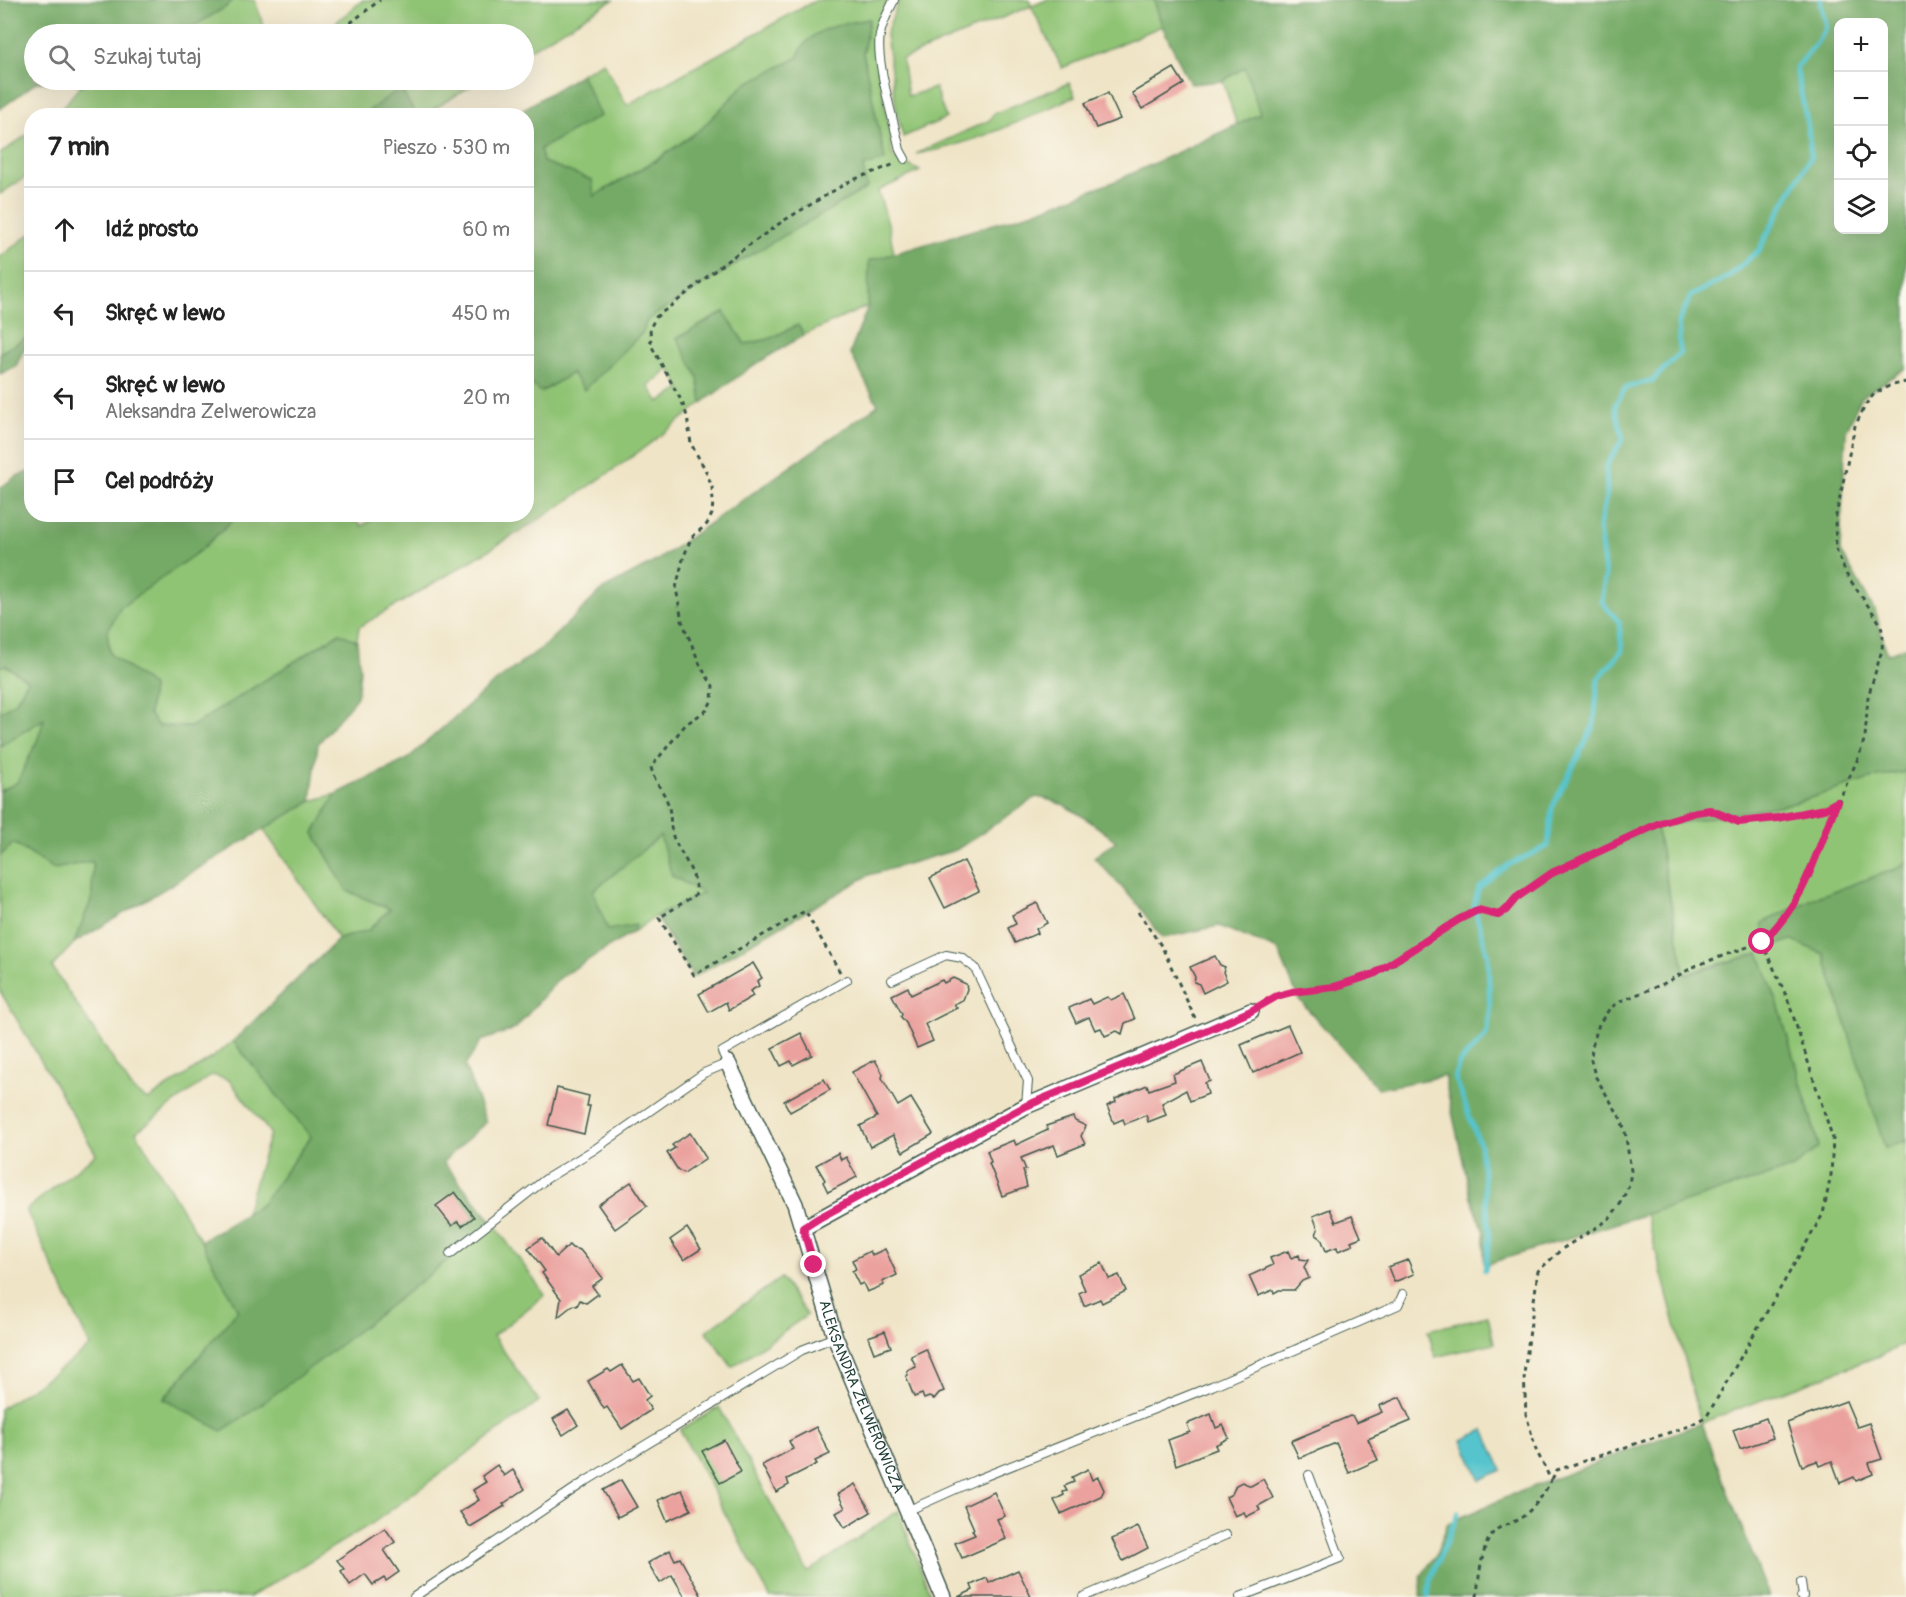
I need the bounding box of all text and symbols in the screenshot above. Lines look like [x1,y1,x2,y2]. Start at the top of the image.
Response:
map controls [1834,18,1888,234]
button: + [1834,18,1888,72]
search box [24,24,534,90]
icon: search [45,41,78,74]
text: Szukaj tutaj [93,43,202,71]
button: − [1834,72,1888,126]
button: locate [1834,126,1888,180]
text: 7 min [48,131,110,163]
text: Pieszo · 530 m [383,135,510,160]
button: layers [1834,180,1888,234]
icon: ahead [48,213,81,246]
text: Idź prosto [105,215,198,243]
text: 60 m [463,217,510,242]
icon: left [48,297,81,330]
text: Skręć w lewo [105,299,225,327]
text: 450 m [452,301,510,326]
text: Skręć w lewo [105,371,225,399]
icon: left [48,381,81,414]
text: 20 m [463,385,510,410]
text: Aleksandra Zelwerowicza [105,399,316,424]
icon: arrive [48,465,81,498]
text: Cel podróży [105,467,213,495]
route start [1748,928,1774,954]
route end [800,1251,826,1277]
street label: ALEKSANDRA ZELWEROWICZA [815,1298,908,1496]

